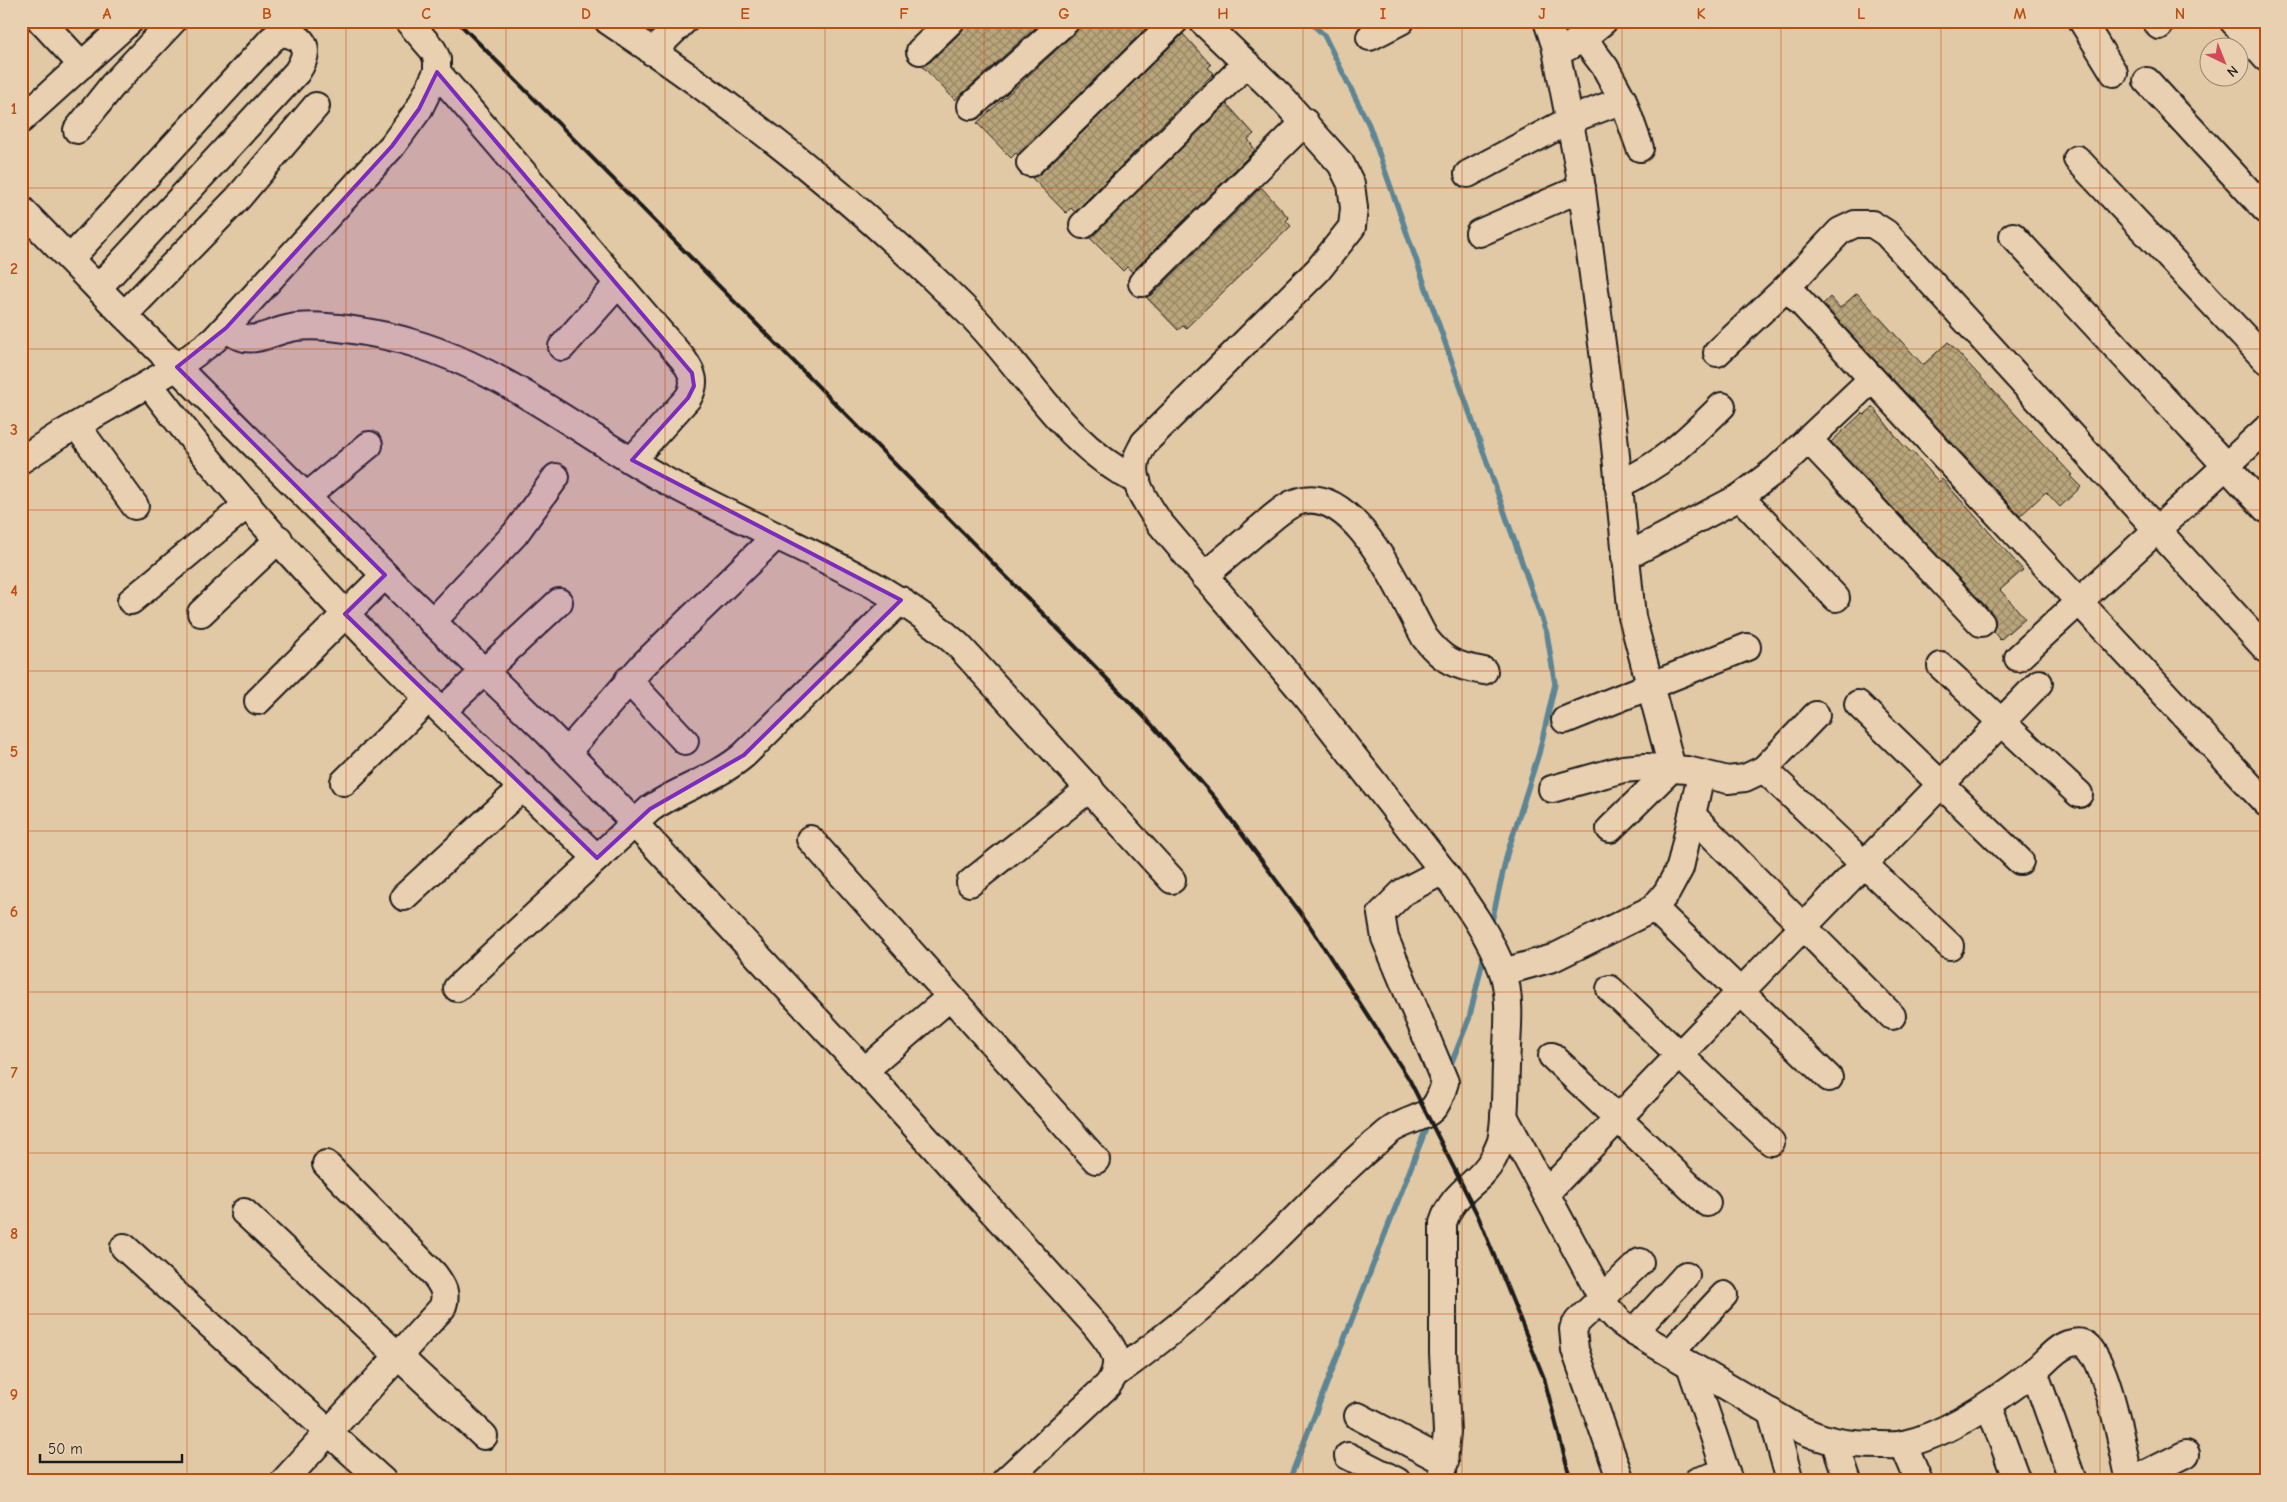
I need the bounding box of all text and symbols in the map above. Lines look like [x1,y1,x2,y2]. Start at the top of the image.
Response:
text: A [103,5,112,23]
text: B [262,5,272,23]
text: C [421,5,431,23]
text: D [581,5,591,23]
text: E [740,5,750,23]
text: F [899,5,909,23]
text: G [1058,5,1070,23]
text: H [1217,5,1229,23]
text: I [1380,5,1386,23]
text: J [1538,5,1546,23]
text: K [1696,5,1706,23]
text: L [1857,5,1865,23]
text: M [2014,5,2027,23]
text: N [2175,5,2185,23]
north arrow [2200,38,2250,88]
text: N [2223,62,2242,80]
text: 1 [11,100,17,118]
text: 2 [10,260,18,278]
text: 3 [10,421,18,439]
text: 4 [10,582,18,600]
text: 5 [10,743,18,761]
text: 6 [10,903,18,921]
text: 7 [10,1064,18,1082]
text: 8 [10,1225,18,1243]
text: 9 [10,1386,18,1404]
scale bar [40,1432,182,1464]
text: 50 m [48,1440,83,1458]

